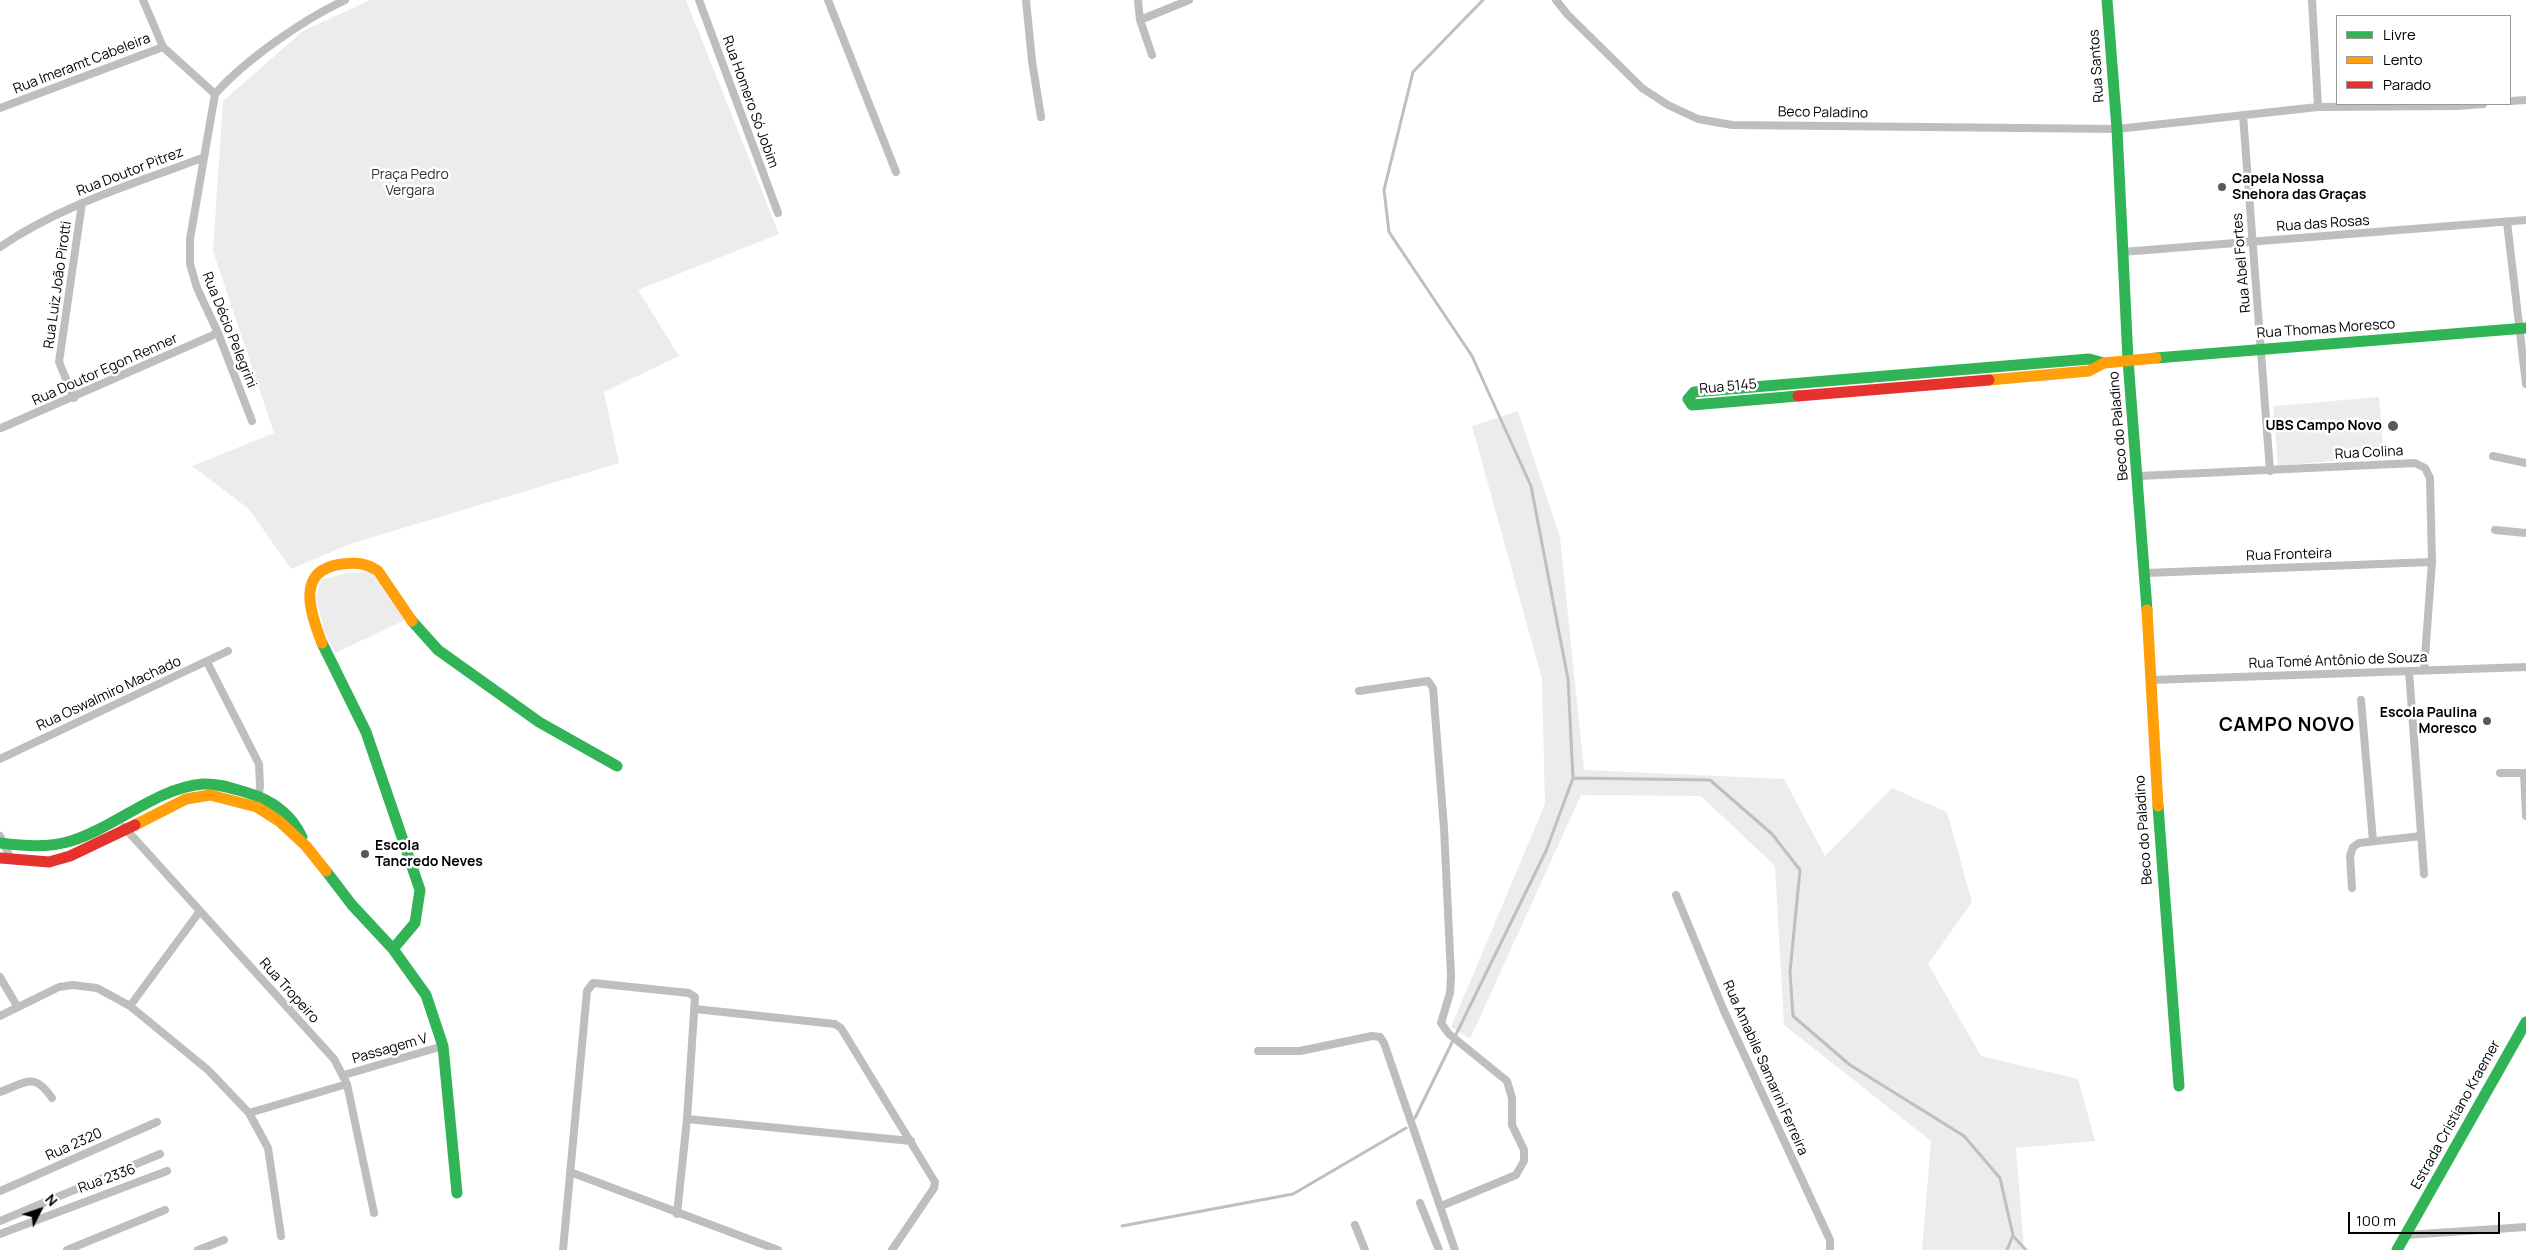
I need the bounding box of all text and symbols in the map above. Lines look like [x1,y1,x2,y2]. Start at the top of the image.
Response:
legend [2336,15,2511,105]
text: Livre [2383,24,2416,45]
street label: Rua Santos [2086,29,2108,103]
street label: Rua Imeramt Cabeleira [11,30,153,98]
street label: Rua Homero Só Jobim [718,34,782,170]
text: Lento [2383,49,2423,70]
text: Parado [2383,74,2431,95]
street label: Beco Paladino [1778,104,1868,122]
street label: Rua Doutor Pitrez [74,144,186,200]
park label: Praça Pedro Vergara [371,167,449,200]
place label: Capela Nossa Snehora das Graças [2232,171,2366,203]
marker: Capela Nossa Snehora das Graças [2216,181,2228,193]
street label: Rua Abel Fortes [2229,212,2255,314]
street label: Rua das Rosas [2276,212,2370,236]
street label: Rua Luiz João Pirotti [41,220,75,350]
street label: Rua Décio Pelegrini [198,270,260,390]
street label: Rua Thomas Moresco [2256,316,2396,342]
street label: Rua Doutor Egon Renner [30,330,180,410]
street label: Beco do Paladino [2106,371,2132,481]
street label: Rua 5145 [1699,376,1757,398]
place label: UBS Campo Novo [2265,418,2382,434]
marker: UBS Campo Novo [2386,419,2400,433]
street label: Rua Colina [2334,443,2404,463]
street label: Rua Fronteira [2246,545,2332,565]
street label: Rua Tomé Antônio de Souza [2248,649,2428,673]
street label: Rua Oswalmiro Machado [34,653,184,735]
place label: Escola Paulina Moresco [2380,705,2477,738]
district label: CAMPO NOVO [2218,715,2356,737]
marker: Escola Paulina Moresco [2481,715,2493,727]
street label: Beco do Paladino [2132,775,2156,885]
place label: Escola Tancredo Neves [375,838,483,870]
marker: Escola Tancredo Neves [359,848,371,860]
street label: Rua Tropeiro [255,955,323,1027]
street label: Rua Amabile Samarini Ferreira [1719,978,1811,1158]
street label: Passagem V [350,1030,430,1068]
street label: Estrada Cristiano Kraemer [2408,1037,2504,1193]
street label: Rua 2320 [43,1125,105,1165]
street label: Rua 2336 [76,1161,138,1197]
north arrow [15,1185,65,1235]
text: N [41,1190,62,1210]
scale bar [2351,1202,2504,1234]
text: 100 m [2356,1210,2396,1231]

